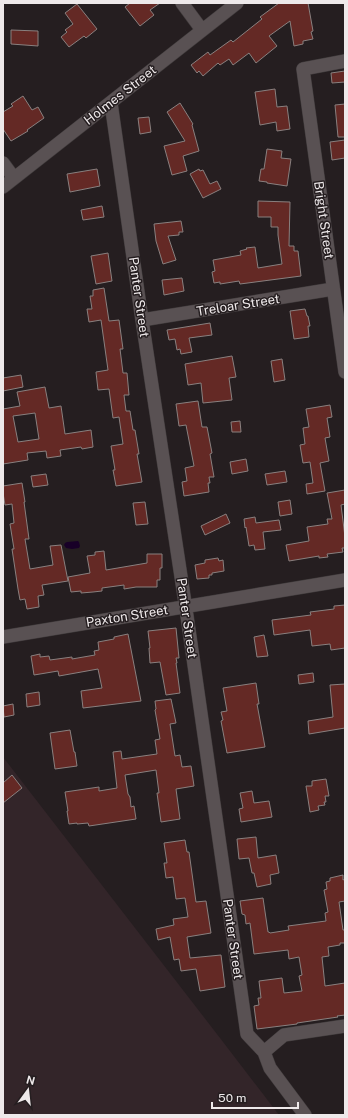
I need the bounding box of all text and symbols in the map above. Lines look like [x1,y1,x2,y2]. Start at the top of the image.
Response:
street label: Holmes Street [81,62,159,128]
street label: Bright Street [311,180,337,260]
street label: Panter Street [126,256,152,338]
street label: Treloar Street [195,291,281,319]
street label: Panter Street [174,577,200,659]
street label: Paxton Street [85,602,169,630]
street label: Panter Street [220,898,246,980]
north arrow [8,1070,48,1110]
text: N [25,1073,36,1087]
scale bar [212,1084,298,1110]
text: 50 m [218,1091,246,1105]

